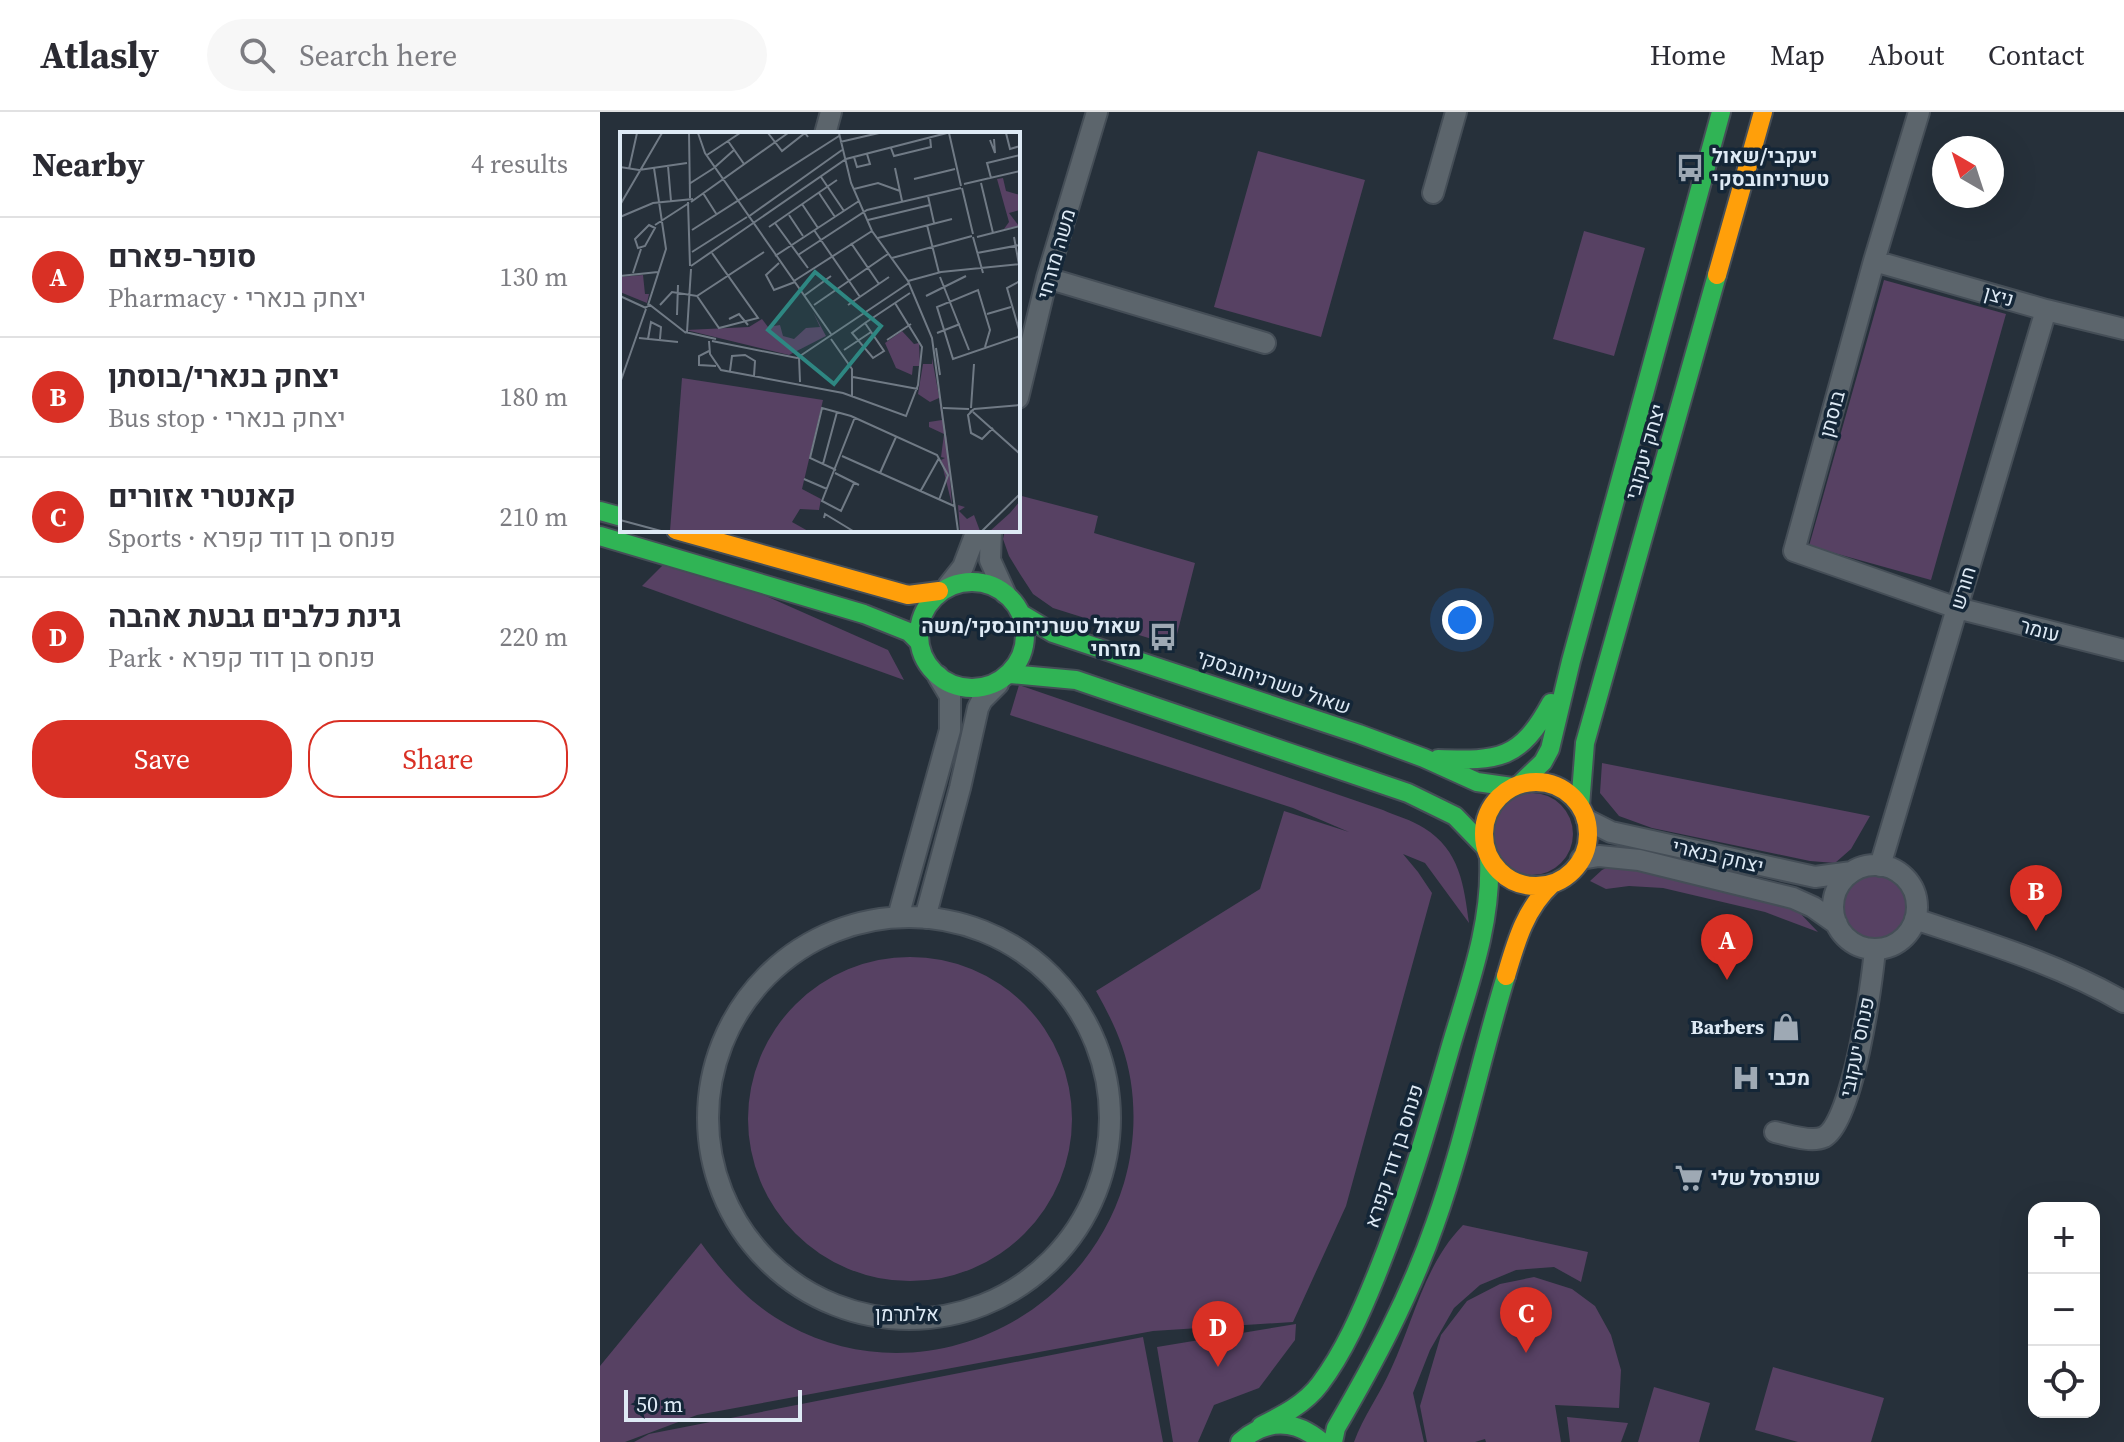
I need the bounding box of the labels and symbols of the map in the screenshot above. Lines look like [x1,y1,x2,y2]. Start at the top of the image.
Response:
inset map [620,132,1020,532]
north arrow [1932,136,2004,208]
place label: יעקבי/שאול טשרניחובסקי [1712,142,1829,193]
bus stop icon: יעקבי/שאול טשרניחובסקי [1675,153,1705,183]
street label: משה מזרחי [1030,206,1082,302]
street label: ניצן [1981,278,2017,314]
street label: בוסתן [1812,387,1852,441]
street label: יצחק יעקובי [1618,401,1672,503]
street label: חורש [1943,563,1983,613]
your location [1442,600,1482,640]
street label: עומר [2017,611,2063,649]
place label: שאול טשרניחובסקי/משה מזרחי [921,612,1141,663]
bus stop icon: שאול טשרניחובסקי/משה מזרחי [1148,622,1178,652]
street label: שאול טשרניחובסקי [1193,643,1355,721]
street label: יצחק בנארי [1670,832,1766,880]
pin: B [2010,865,2062,931]
pin: A [1701,914,1753,980]
street label: פנחס יעקובי [1833,994,1881,1100]
shop icon: Barbers [1771,1012,1801,1042]
place label: Barbers [1691,1013,1764,1041]
hospital icon: מכבי [1731,1063,1761,1093]
place label: מכבי [1768,1064,1810,1092]
street label: פנחס בן דוד קפרא [1358,1081,1430,1231]
supermarket icon: שופרסל שלי [1674,1163,1704,1193]
place label: שופרסל שלי [1711,1164,1821,1192]
pin: C [1500,1287,1552,1353]
street label: אלתרמן [875,1300,939,1328]
pin: D [1192,1301,1244,1367]
scale bar [624,1386,802,1422]

